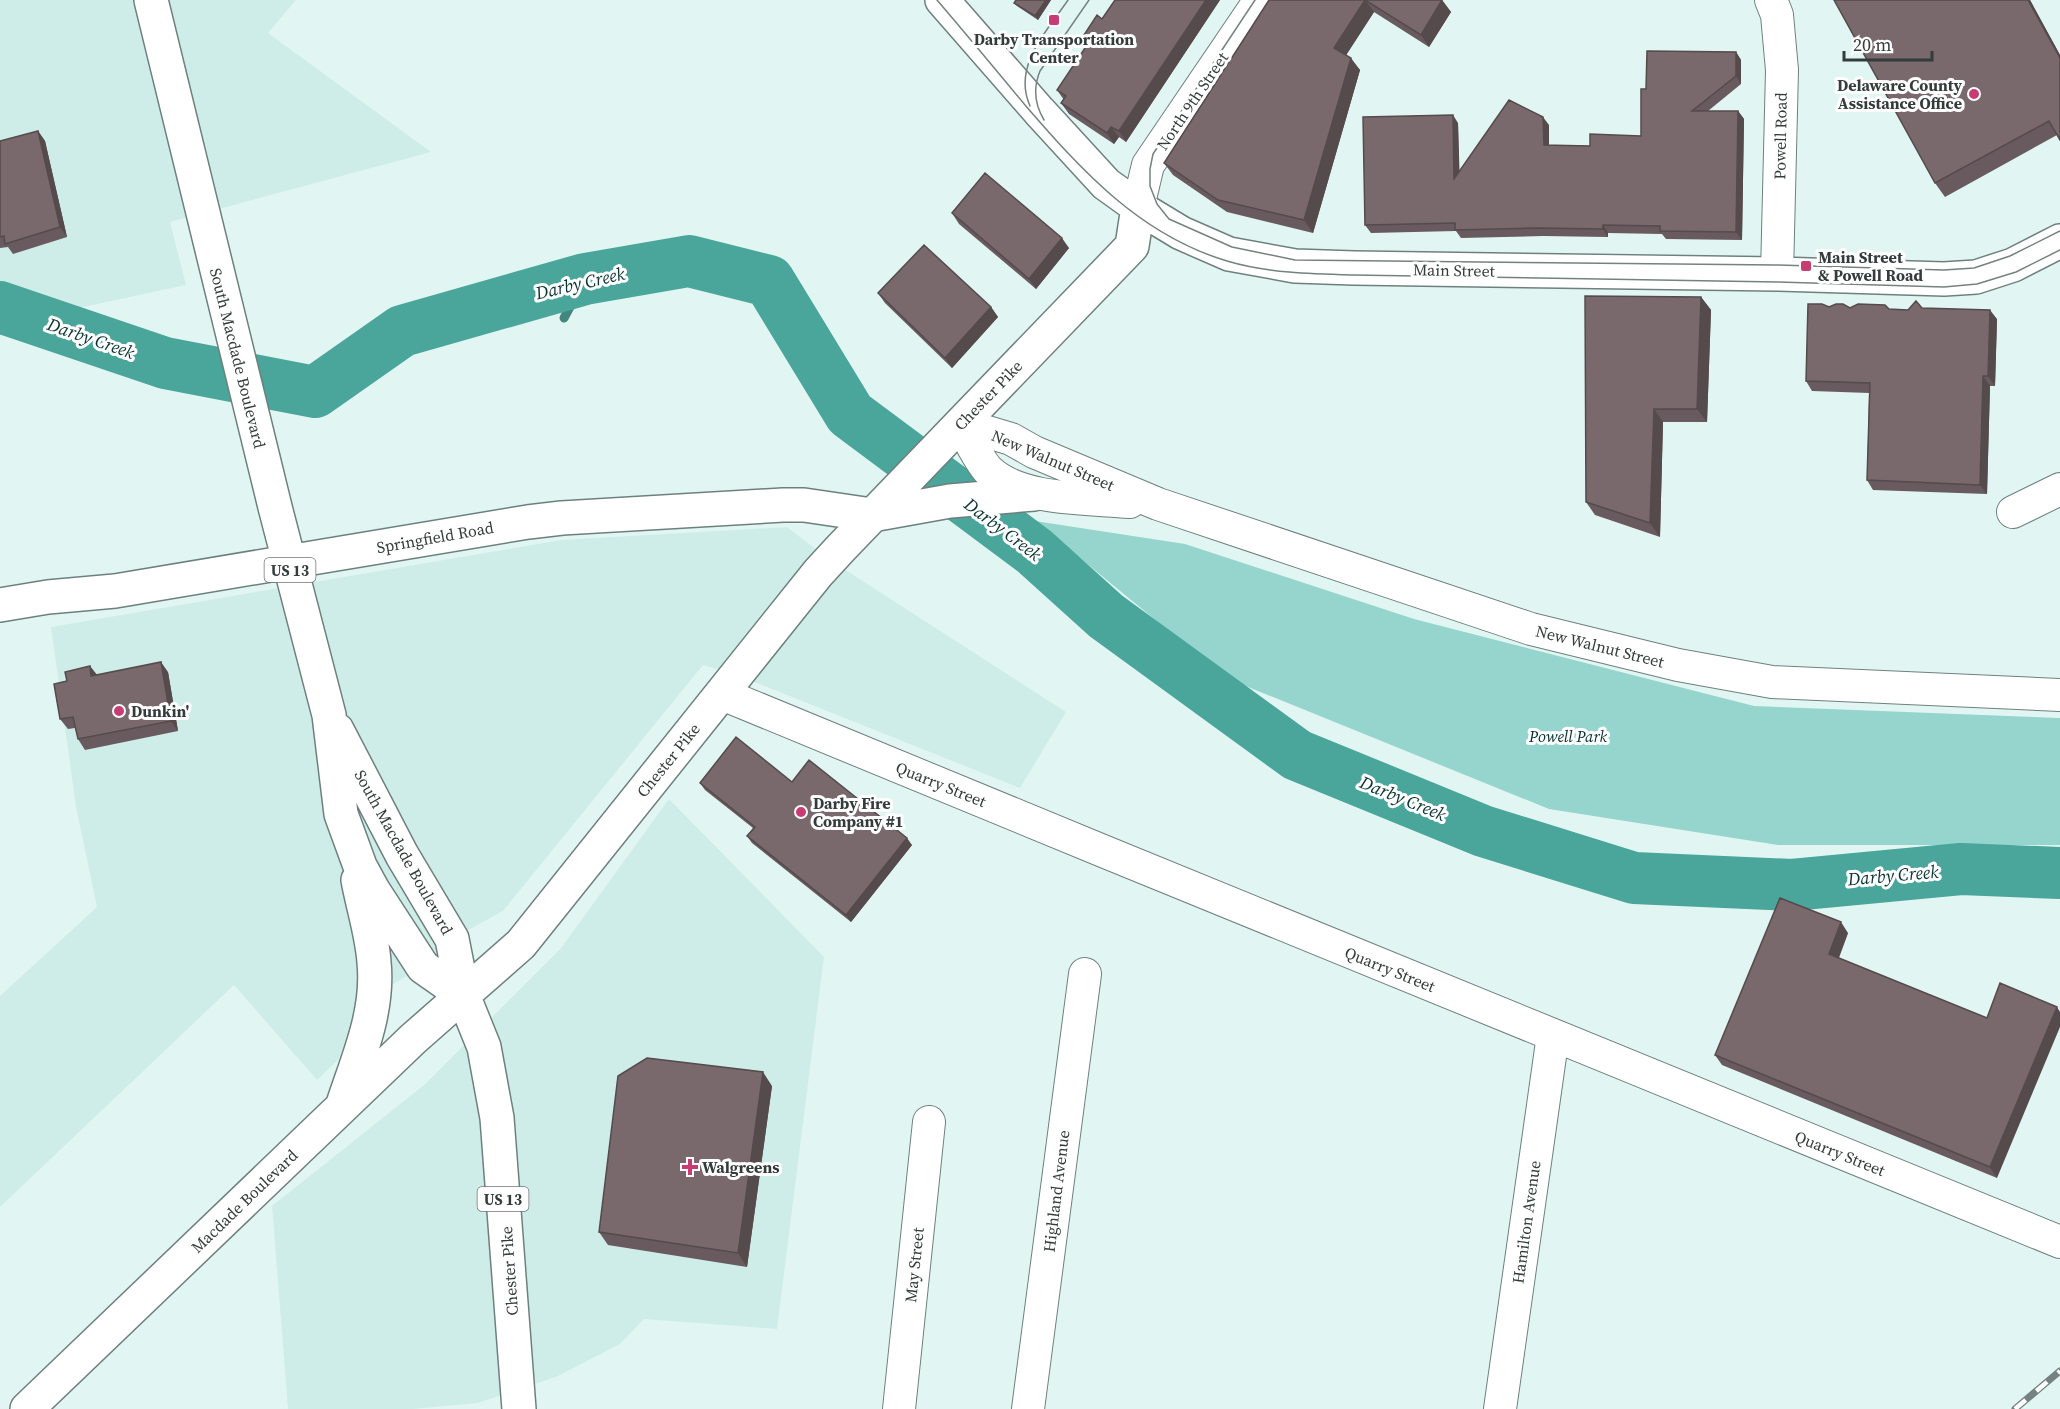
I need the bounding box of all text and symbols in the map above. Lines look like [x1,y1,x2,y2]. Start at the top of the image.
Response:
marker: Darby Transportation Center [1047,13,1061,27]
scale bar [1844,24,1932,62]
place label: Darby Transportation Center [974,28,1134,68]
text: 20 m [1853,32,1891,57]
street label: North 9th Street [1151,47,1233,154]
place label: Delaware County Assistance Office [1837,74,1962,114]
marker: Delaware County Assistance Office [1967,87,1981,101]
street label: Powell Road [1768,92,1792,180]
place label: Main Street & Powell Road [1818,246,1923,286]
street label: Main Street [1413,258,1496,282]
marker: Main Street & Powell Road [1799,259,1813,273]
water label: Darby Creek [532,260,628,306]
street label: South Macdade Boulevard [205,266,271,450]
water label: Darby Creek [43,311,139,365]
street label: Chester Pike [949,355,1027,435]
street label: New Walnut Street [988,424,1119,496]
water label: Darby Creek [958,491,1047,567]
street label: Springfield Road [375,516,495,558]
road number: US 13 [264,558,316,582]
street label: New Walnut Street [1534,619,1667,673]
place label: Dunkin' [131,700,189,722]
marker: Dunkin' [112,704,126,718]
street label: Chester Pike [631,718,705,802]
park label: Powell Park [1528,725,1608,747]
street label: Quarry Street [893,756,990,812]
street label: South Macdade Boulevard [350,766,458,938]
water label: Darby Creek [1355,769,1450,827]
place label: Darby Fire Company #1 [813,792,903,832]
marker: Darby Fire Company #1 [794,805,808,819]
water label: Darby Creek [1846,859,1940,892]
street label: Quarry Street [1342,941,1439,997]
street label: Quarry Street [1792,1125,1889,1181]
street label: Highland Avenue [1038,1129,1074,1253]
street label: Macdade Boulevard [186,1144,302,1258]
place label: Walgreens [702,1156,780,1178]
street label: Hamilton Avenue [1506,1159,1546,1285]
marker: Walgreens [683,1160,697,1174]
road number: US 13 [478,1187,528,1211]
street label: Chester Pike [495,1226,523,1316]
street label: May Street [899,1226,929,1304]

